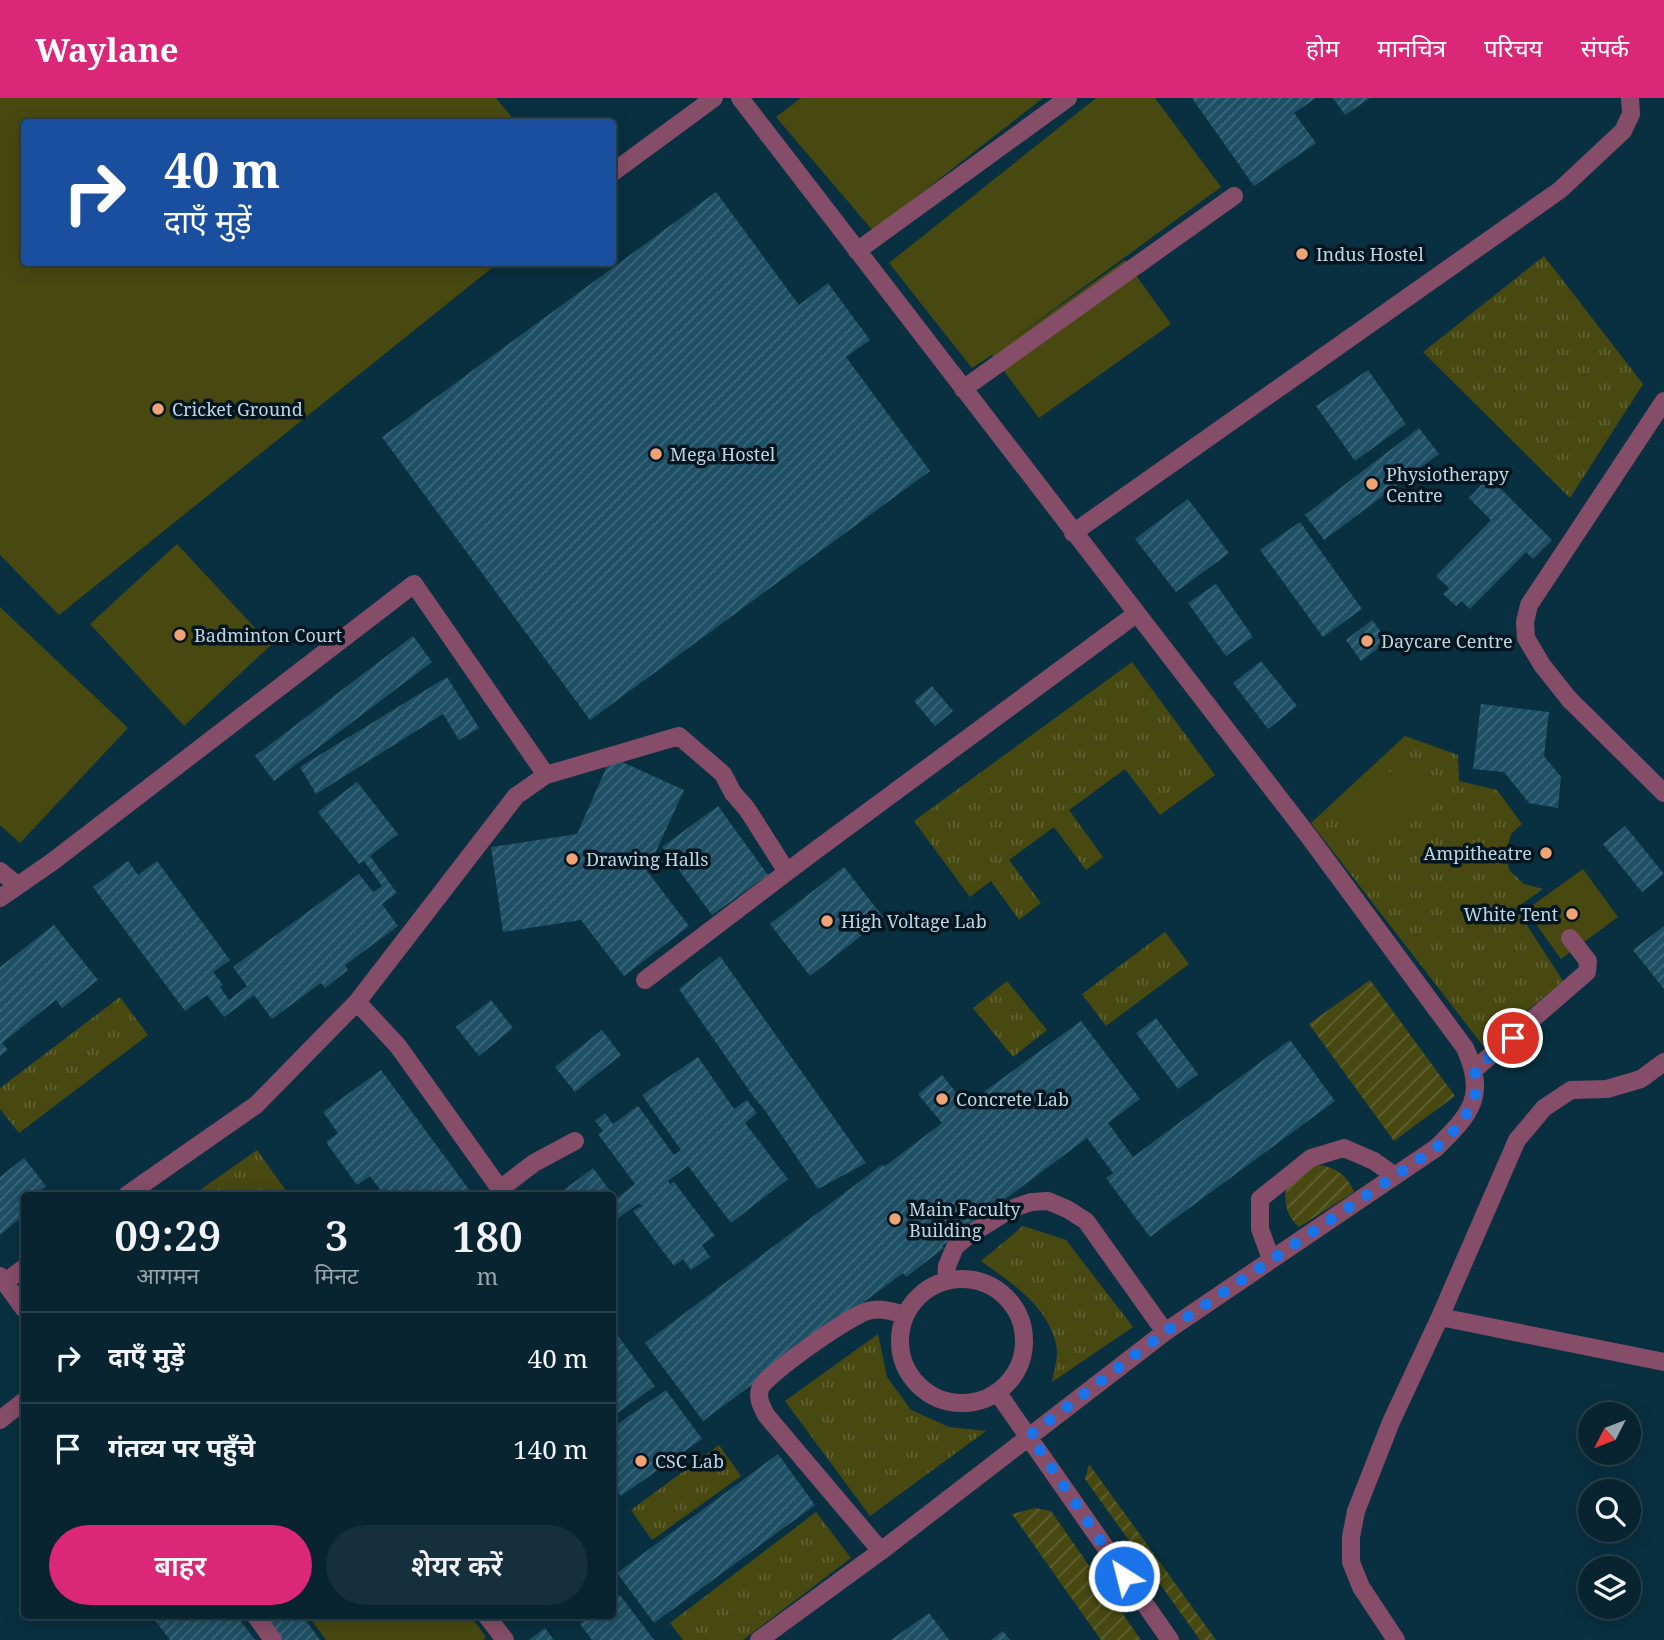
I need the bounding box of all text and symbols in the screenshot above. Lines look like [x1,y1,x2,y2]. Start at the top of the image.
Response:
text: Waylane [35,27,179,72]
text: होम [1306,31,1339,64]
text: मानचित्र [1377,31,1446,64]
text: परिचय [1484,31,1543,64]
text: संपर्क [1581,31,1629,64]
text: 40 m [164,136,280,202]
icon: right [49,147,140,238]
text: दाएँ मुड़ें [164,199,252,242]
place label: Indus Hostel [1316,242,1424,266]
marker: Indus Hostel [1294,246,1310,262]
place label: Cricket Ground [172,397,303,421]
marker: Cricket Ground [150,401,166,417]
place label: Mega Hostel [670,442,776,466]
marker: Mega Hostel [648,446,664,462]
place label: Physiotherapy Centre [1386,462,1510,507]
marker: Physiotherapy Centre [1364,476,1380,492]
place label: Badminton Court [194,623,342,647]
marker: Badminton Court [172,627,188,643]
place label: Daycare Centre [1381,629,1513,653]
marker: Daycare Centre [1359,633,1375,649]
place label: Ampitheatre [1424,841,1532,865]
marker: Ampitheatre [1538,845,1554,861]
place label: Drawing Halls [586,847,708,871]
marker: Drawing Halls [564,851,580,867]
place label: White Tent [1464,902,1558,926]
marker: White Tent [1564,906,1580,922]
place label: High Voltage Lab [841,909,987,933]
marker: High Voltage Lab [819,913,835,929]
pin [1483,1008,1543,1068]
icon: arrive [1494,1019,1532,1057]
place label: Concrete Lab [956,1087,1069,1111]
marker: Concrete Lab [934,1091,950,1107]
place label: Main Faculty Building [909,1197,1021,1242]
text: 09:29 [114,1206,221,1263]
text: 3 [325,1206,348,1263]
text: 180 [452,1207,523,1264]
marker: Main Faculty Building [887,1211,903,1227]
text: आगमन [136,1259,199,1291]
text: मिनट [315,1259,359,1291]
text: m [476,1260,498,1292]
text: दाएँ मुड़ें [108,1338,185,1374]
icon: right [49,1339,87,1377]
text: 40 m [528,1340,588,1376]
north arrow [1578,1402,1642,1465]
map controls [1578,1402,1641,1619]
text: गंतव्य पर पहुँचे [108,1429,255,1465]
icon: arrive [49,1430,87,1468]
text: 140 m [513,1431,588,1467]
place label: CSC Lab [655,1449,724,1473]
marker: CSC Lab [633,1453,649,1469]
button: search [1578,1479,1641,1542]
button: बाहर [49,1525,312,1605]
button: शेयर करें [326,1525,588,1605]
position arrow [1087,1539,1161,1613]
button: layers [1578,1556,1641,1619]

